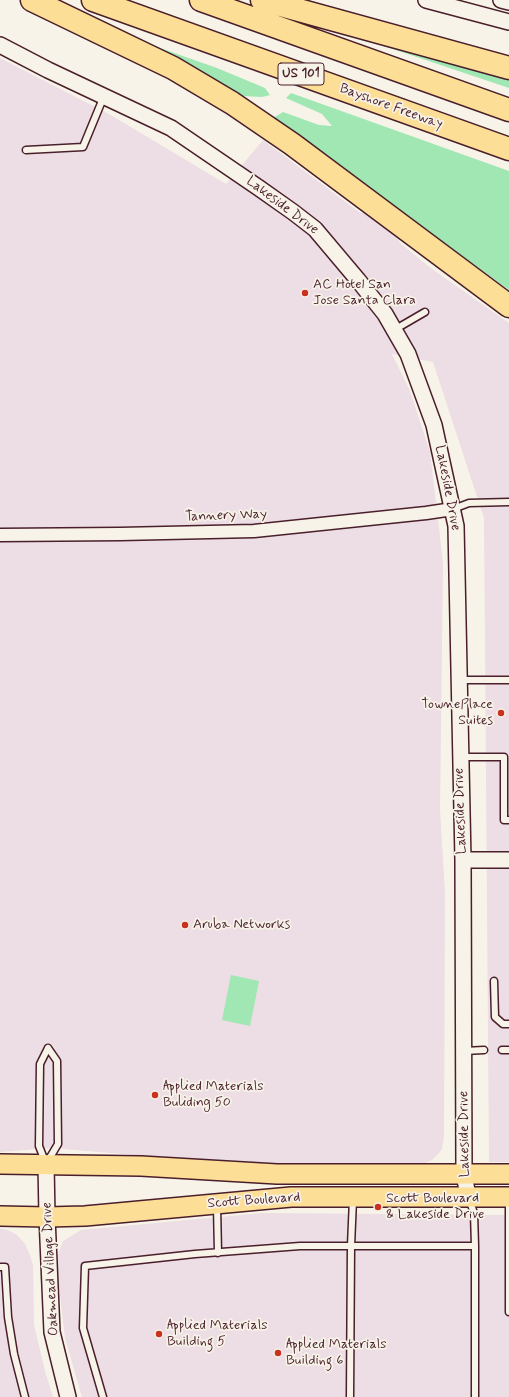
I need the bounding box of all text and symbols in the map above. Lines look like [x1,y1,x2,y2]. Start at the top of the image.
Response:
road number: US 101 [278,63,324,85]
street label: Bayshore Freeway [337,81,445,133]
street label: Lakeside Drive [242,173,322,239]
place label: AC Hotel San Jose Santa Clara [313,277,416,310]
marker: AC Hotel San Jose Santa Clara [300,288,310,298]
street label: Lakeside Drive [430,444,464,532]
street label: Tannery Way [185,506,267,526]
place label: TownePlace Suites [421,697,493,730]
marker: TownePlace Suites [496,708,506,718]
street label: Lakeside Drive [451,767,471,855]
place label: Aruba Networks [193,917,290,933]
marker: Aruba Networks [180,920,190,930]
place label: Applied Materials Buliding 50 [163,1079,263,1112]
marker: Applied Materials Buliding 50 [150,1090,160,1100]
street label: Lakeside Drive [456,1091,474,1177]
street label: Scott Boulevard [207,1189,301,1213]
place label: Scott Boulevard & Lakeside Drive [386,1191,484,1224]
street label: Oakmead Village Drive [39,1202,63,1336]
marker: Scott Boulevard & Lakeside Drive [373,1202,383,1212]
place label: Applied Materials Building 5 [167,1318,267,1350]
marker: Applied Materials Building 5 [154,1329,164,1339]
place label: Applied Materials Building 6 [286,1337,386,1370]
marker: Applied Materials Building 6 [273,1348,283,1358]

